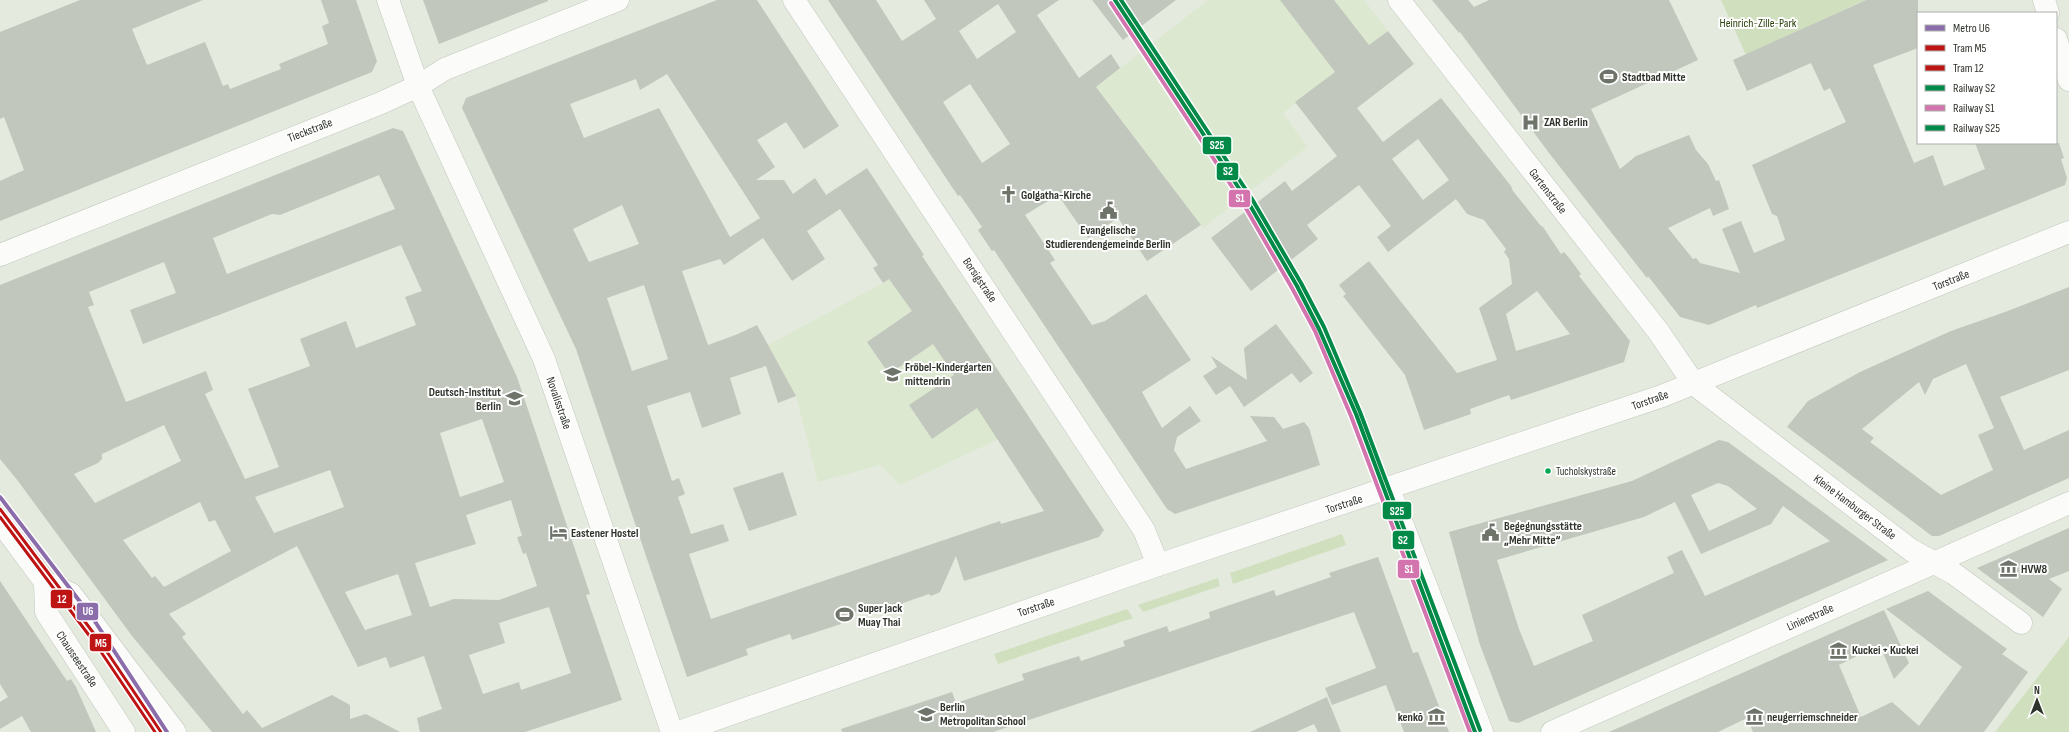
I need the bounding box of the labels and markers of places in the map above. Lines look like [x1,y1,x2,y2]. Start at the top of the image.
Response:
sports icon: Stadtbad Mitte [1599,67,1619,87]
place label: Stadtbad Mitte [1622,70,1686,85]
hospital icon: ZAR Berlin [1521,112,1541,132]
place label: ZAR Berlin [1544,115,1588,130]
church icon: Golgatha-Kirche [998,185,1018,205]
place label: Golgatha-Kirche [1021,188,1091,203]
public building icon: Evangelische Studierendengemeinde Berlin [1098,201,1118,221]
place label: Evangelische Studierendengemeinde Berlin [1045,223,1171,252]
place label: Fröbel-Kindergarten mittendrin [905,360,992,389]
school or university icon: Fröbel-Kindergarten mittendrin [882,364,902,384]
place label: Deutsch-Institut Berlin [429,385,501,414]
school or university icon: Deutsch-Institut Berlin [504,389,524,409]
place label: Tucholskystraße [1556,465,1616,478]
marker: Tucholskystraße [1543,466,1553,476]
place label: Begegnungsstätte „Mehr Mitte“ [1504,519,1582,548]
hotel icon: Eastener Hostel [548,523,568,543]
public building icon: Begegnungsstätte „Mehr Mitte“ [1481,523,1501,543]
place label: Eastener Hostel [571,526,638,541]
museum icon: HVW8 [1998,559,2018,579]
place label: HVW8 [2021,562,2048,577]
place label: Super Jack Muay Thai [858,601,902,630]
sports icon: Super Jack Muay Thai [835,605,855,625]
museum icon: Kuckei + Kuckei [1829,640,1849,660]
place label: Kuckei + Kuckei [1852,643,1919,658]
place label: Berlin Metropolitan School [940,700,1026,729]
school or university icon: Berlin Metropolitan School [917,704,937,724]
museum icon: kenkō [1426,707,1446,727]
museum icon: neugerriemschneider [1744,707,1764,727]
place label: kenkō [1398,710,1423,725]
place label: neugerriemschneider [1767,710,1858,725]

